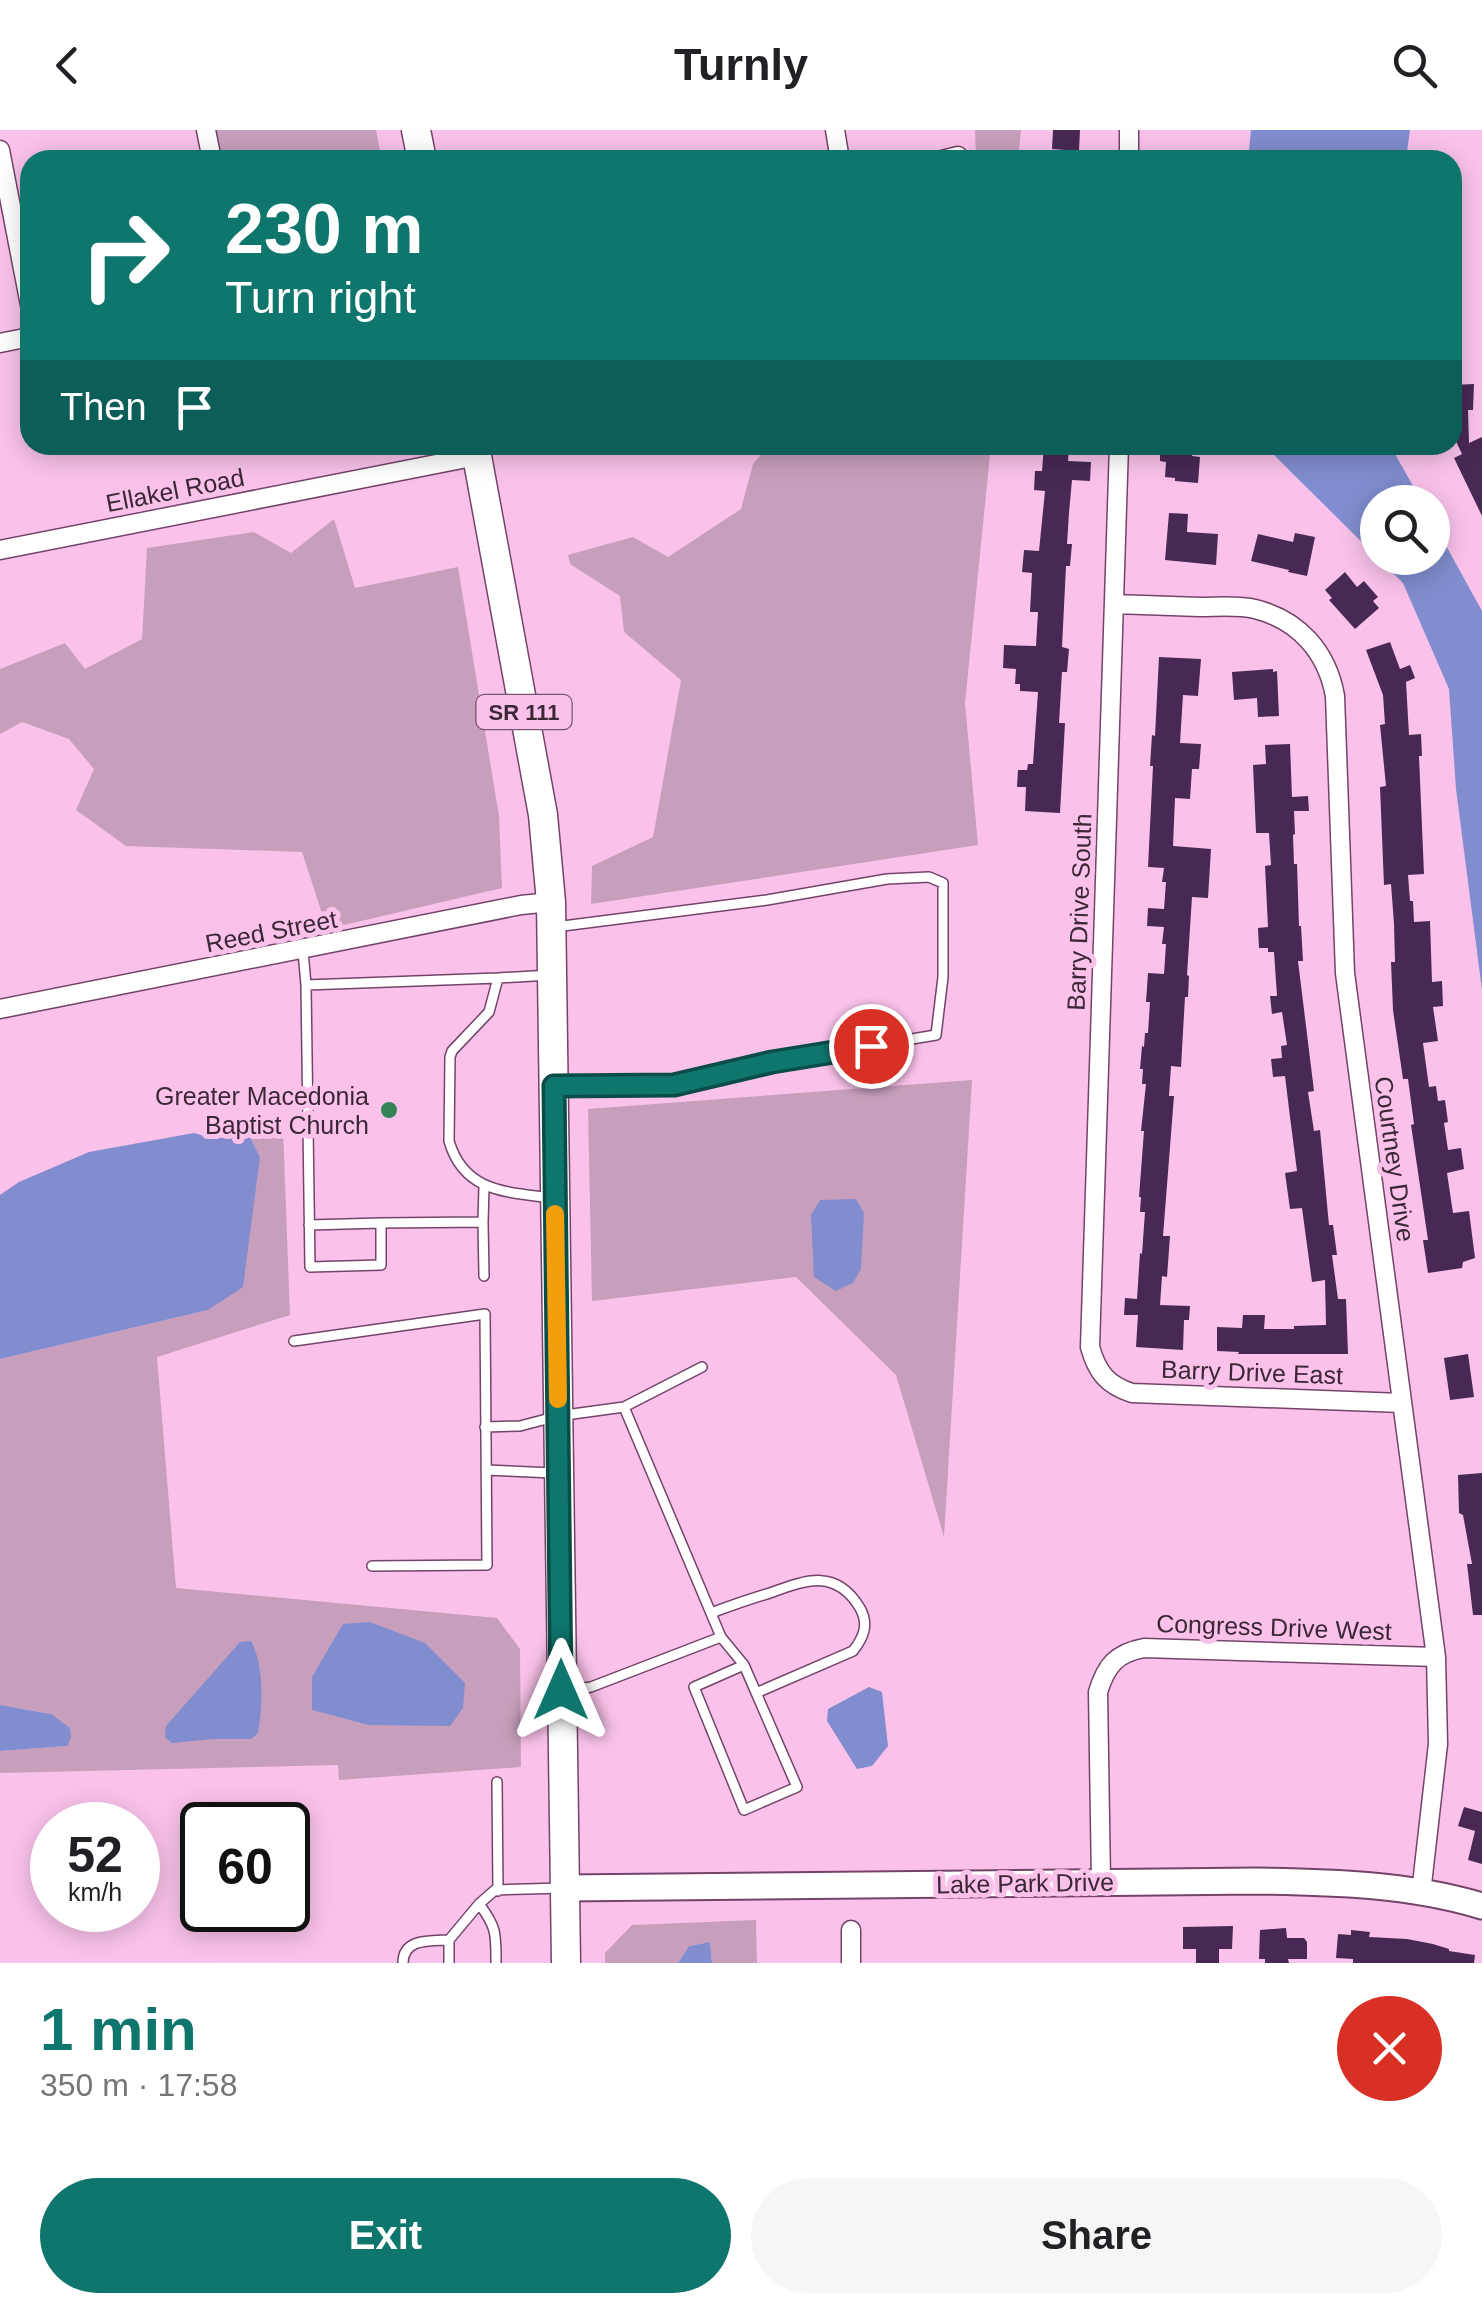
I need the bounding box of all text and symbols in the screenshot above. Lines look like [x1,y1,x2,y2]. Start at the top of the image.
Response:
icon: back [40,38,95,93]
icon: search [1387,38,1442,93]
text: Turnly [674,39,808,90]
icon: right [60,190,190,320]
text: 230 m [225,190,423,268]
text: Turn right [225,272,416,323]
icon: arrive [167,380,222,435]
text: Then [60,386,147,428]
street label: Ellakel Road [103,463,247,517]
map controls [1360,485,1450,575]
button: search [1360,485,1450,575]
road number: SR 111 [476,695,572,729]
street label: Barry Drive South [1062,813,1096,1011]
street label: Reed Street [203,905,339,957]
pin [829,1004,914,1089]
icon: arrive [844,1019,899,1074]
street label: Courtney Drive [1370,1074,1420,1244]
place label: Greater Macedonia Baptist Church [155,1082,369,1139]
marker: Greater Macedonia Baptist Church [378,1099,400,1121]
street label: Barry Drive East [1161,1355,1343,1389]
street label: Congress Drive West [1156,1609,1392,1645]
position arrow [509,1638,613,1742]
speed limit sign: 60 [180,1802,310,1932]
text: 52 [67,1827,123,1883]
street label: Lake Park Drive [936,1867,1114,1899]
text: km/h [68,1878,122,1906]
text: 1 min [40,1996,197,2063]
button: close [1337,1996,1442,2101]
text: 350 m · 17:58 [40,2067,237,2103]
button: Exit [40,2178,731,2293]
button: Share [751,2178,1442,2293]

